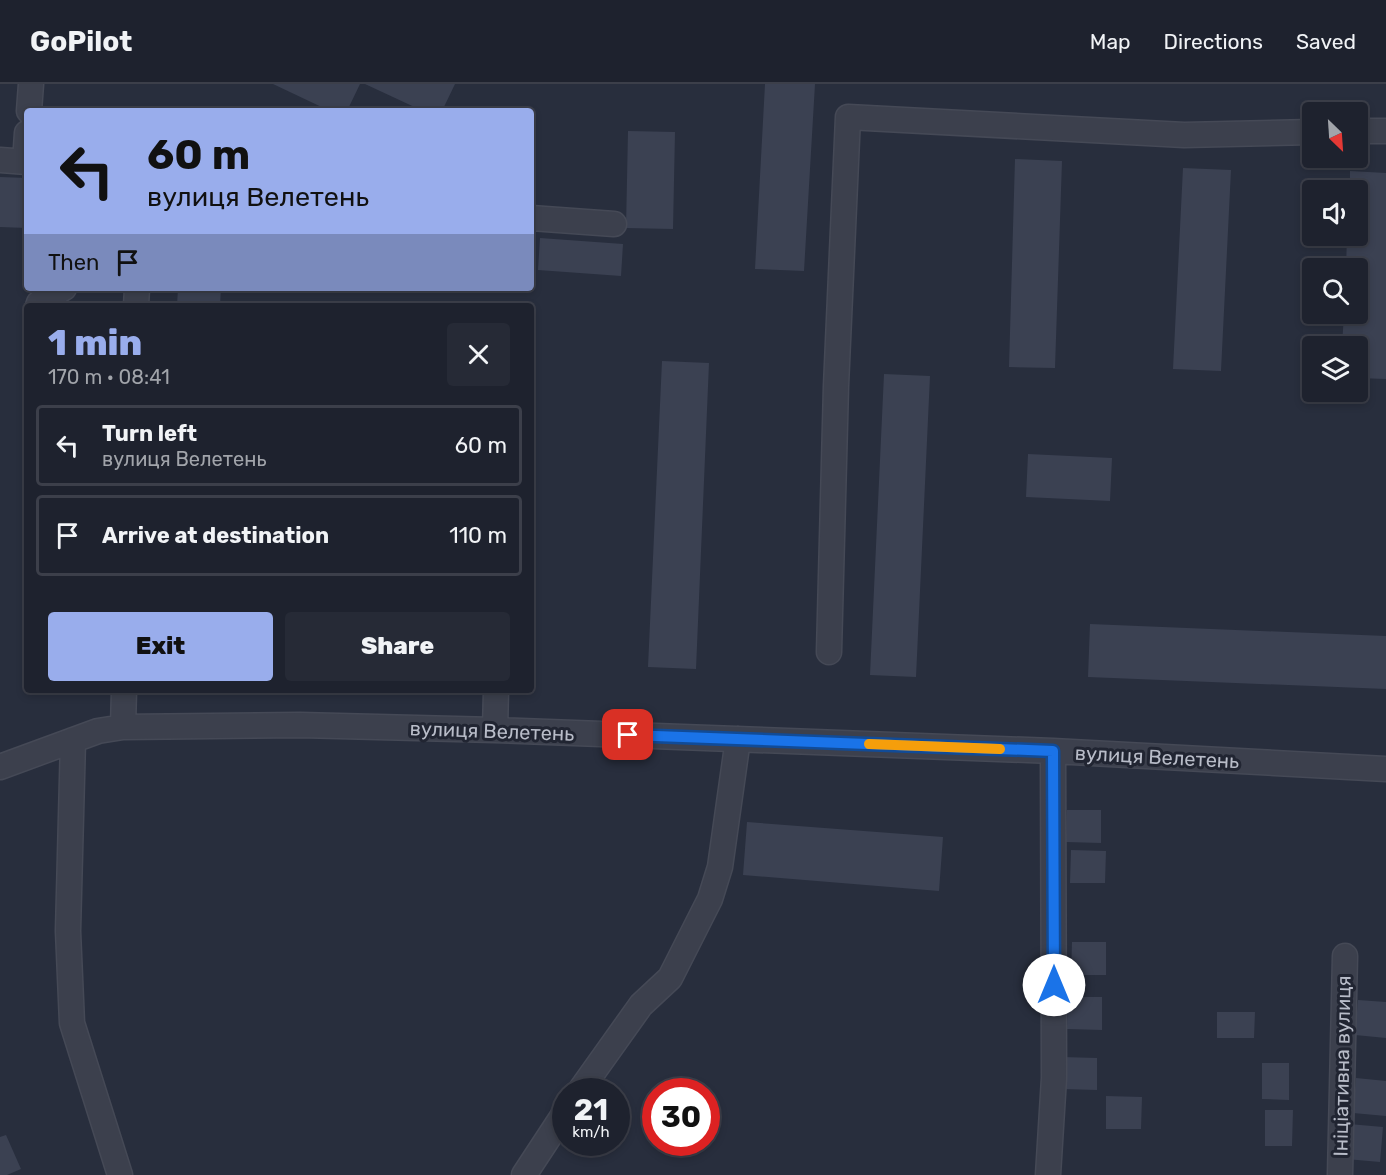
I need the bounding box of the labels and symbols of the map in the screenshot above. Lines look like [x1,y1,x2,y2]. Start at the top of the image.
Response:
north arrow [1302,102,1368,168]
pin [602,709,653,760]
street label: вулиця Велетень [409,716,575,746]
street label: вулиця Велетень [1074,741,1240,773]
position arrow [1022,953,1086,1017]
street label: Ініціативна вулиця [1328,975,1356,1157]
speed limit sign: 30 [642,1078,720,1156]

